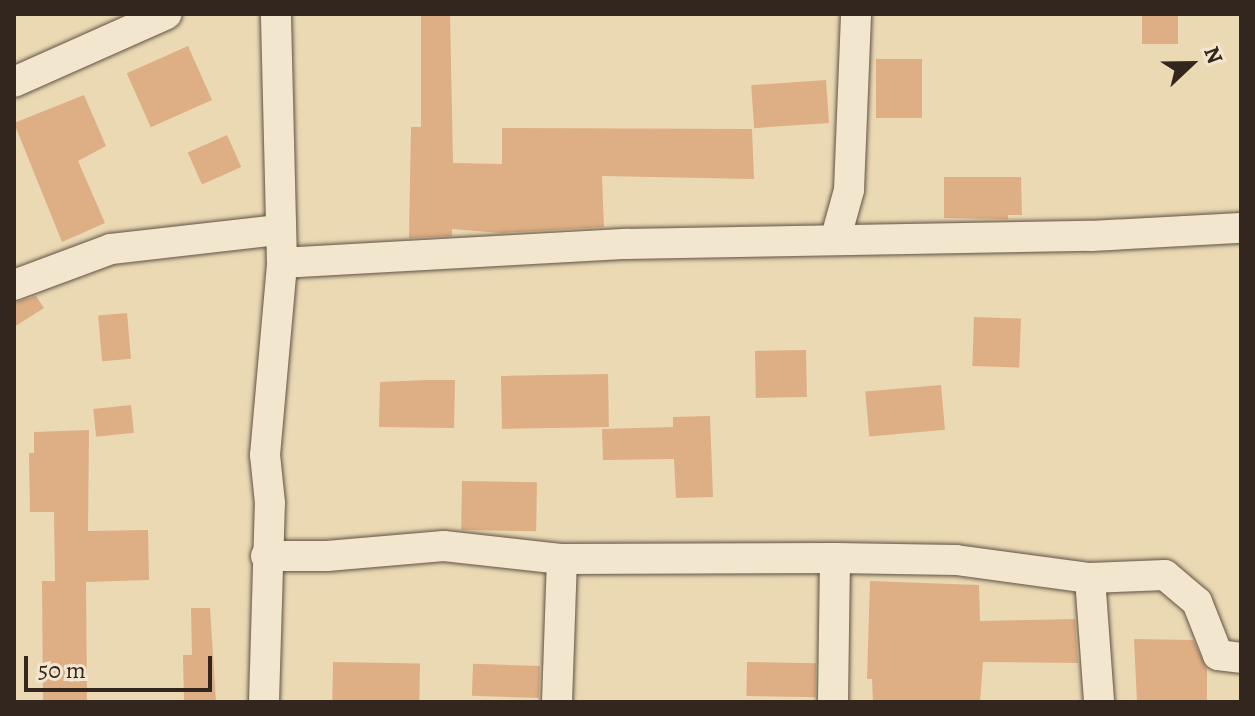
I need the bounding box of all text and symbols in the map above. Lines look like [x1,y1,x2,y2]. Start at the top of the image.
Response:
north arrow [1151,24,1231,104]
text: N [1196,42,1230,68]
scale bar [28,640,216,690]
text: 50 m [38,654,86,686]

